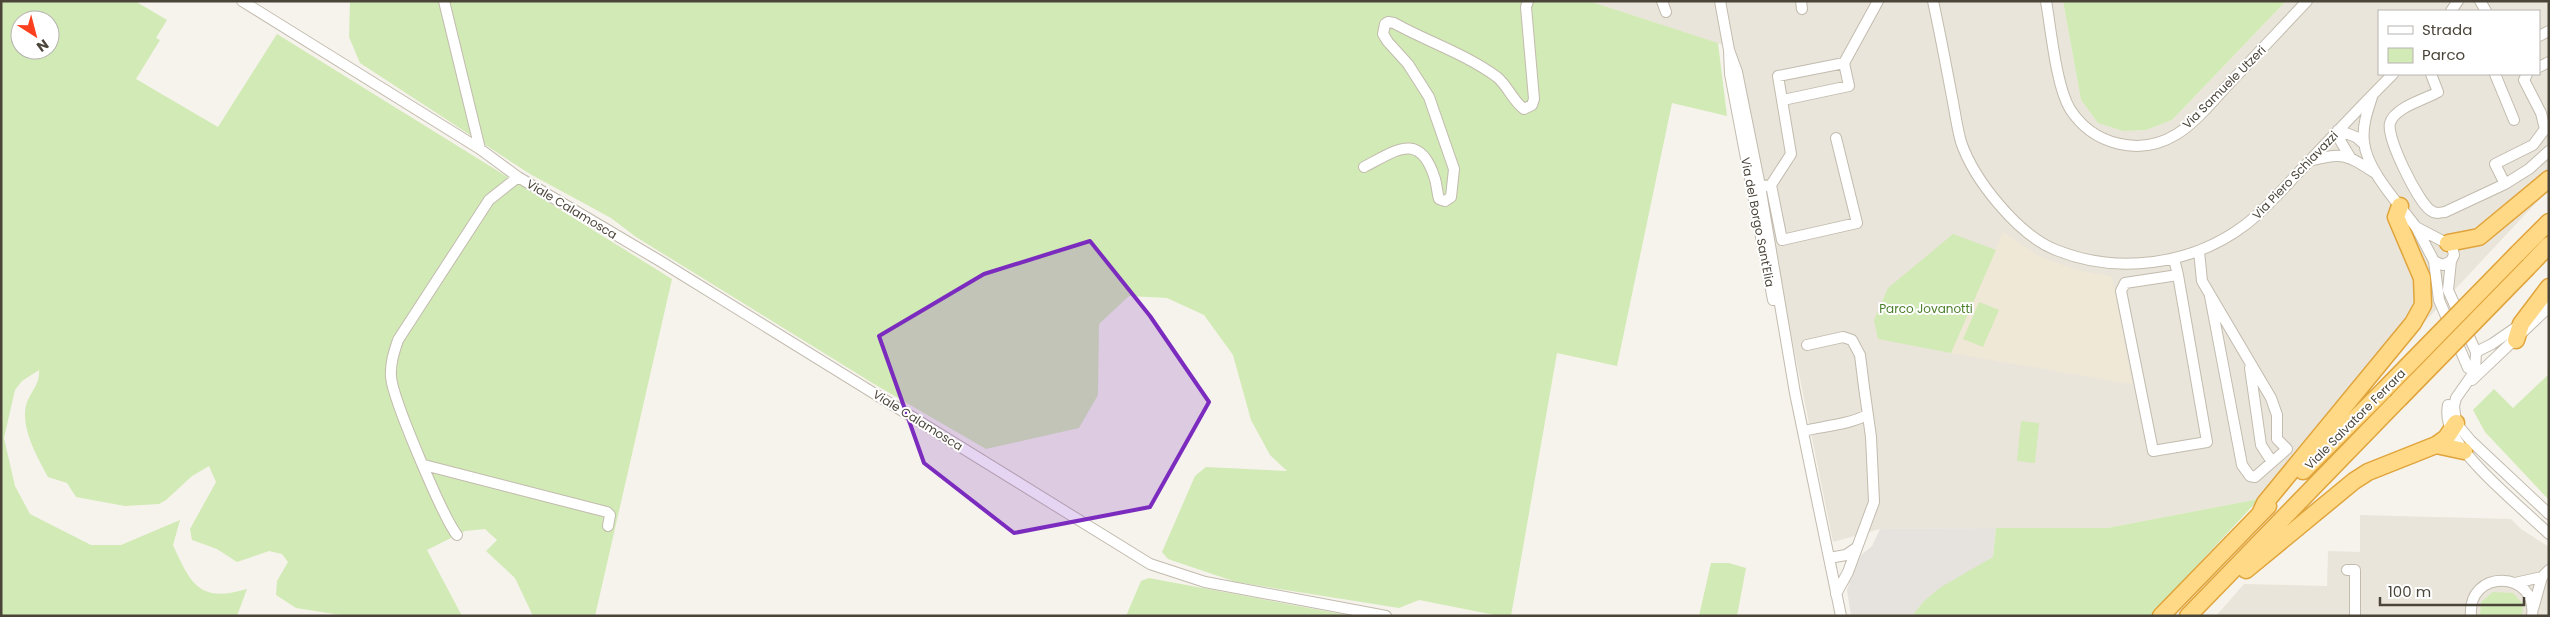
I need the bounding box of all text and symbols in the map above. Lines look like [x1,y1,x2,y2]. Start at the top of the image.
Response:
north arrow [10,10,60,60]
legend [2378,10,2540,75]
text: Strada [2422,19,2472,40]
text: N [33,34,53,57]
street label: Via Samuele Utzeri [2179,42,2269,132]
text: Parco [2422,44,2465,65]
street label: Via Piero Schiavazzi [2248,127,2342,223]
street label: Via del Borgo Sant'Elia [1737,156,1779,288]
street label: Viale Calamosca [524,175,620,243]
park label: Parco Jovanotti [1879,300,1973,317]
street label: Viale Salvatore Ferrara [2301,365,2409,473]
street label: Viale Calamosca [870,386,966,454]
scale bar [2380,574,2524,606]
text: 100 m [2388,581,2431,602]

